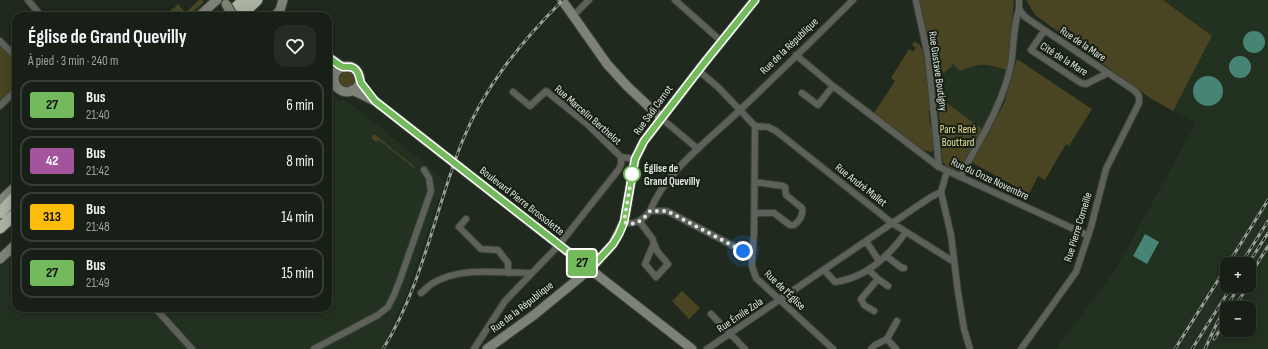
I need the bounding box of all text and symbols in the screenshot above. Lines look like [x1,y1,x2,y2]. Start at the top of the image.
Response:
street label: Rue de la République [757,15,821,77]
street label: Rue de la Mare [1057,24,1109,64]
button: heart [274,25,316,67]
text: Église de Grand Quevilly [28,26,187,49]
street label: Rue Gustave Boutigny [926,30,950,112]
street label: Cité de la Mare [1038,39,1090,79]
text: À pied · 3 min · 240 m [28,53,118,69]
street label: Rue Marcelin Berthelot [552,82,625,148]
street label: Rue Sadi Carnot [631,82,676,137]
text: Bus [86,88,105,107]
text: 27 [46,96,58,113]
text: 6 min [286,96,314,115]
text: 21:40 [86,107,110,123]
park label: Parc René Bouttard [940,123,976,149]
text: Bus [86,144,105,163]
text: 42 [46,152,58,169]
text: 8 min [286,152,314,171]
street label: Rue du Onze Novembre [949,155,1031,203]
street label: Rue André Mallet [833,161,890,210]
place label: Église de Grand Quevilly [644,162,700,188]
text: 21:42 [86,163,109,179]
street label: Boulevard Pierre Brossolette [477,164,567,238]
marker: Église de Grand Quevilly [623,165,641,183]
street label: Rue Pierre Corneille [1061,191,1095,263]
text: Bus [86,200,105,219]
text: 313 [43,208,61,225]
text: 14 min [281,208,314,227]
text: 21:48 [86,219,110,235]
your location [733,241,753,261]
line badge: 27 [564,250,600,276]
text: 27 [576,254,588,271]
text: Bus [86,256,105,275]
map controls [1220,257,1256,337]
button: + [1220,257,1256,293]
text: 27 [46,264,58,281]
text: 15 min [282,264,314,283]
street label: Rue de l'Église [762,267,808,313]
text: 21:49 [86,275,110,291]
street label: Rue de la République [488,279,556,335]
street label: Rue Émile Zola [714,295,766,335]
button: − [1220,301,1256,337]

